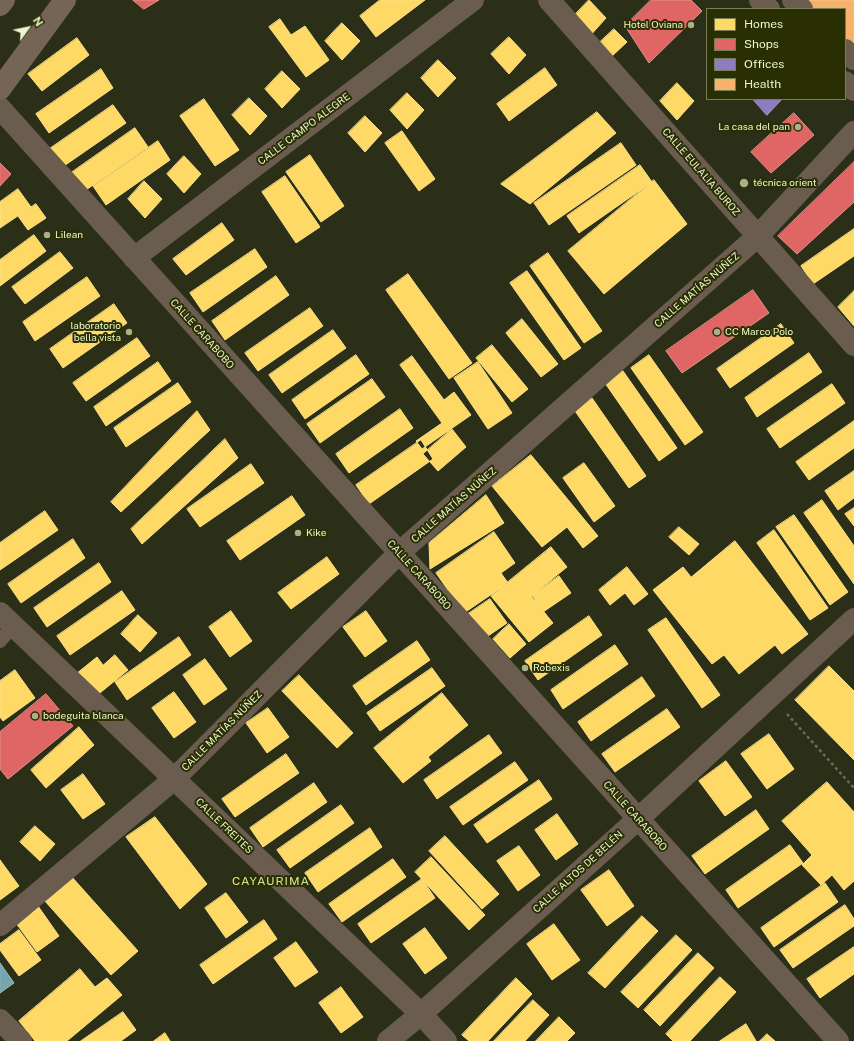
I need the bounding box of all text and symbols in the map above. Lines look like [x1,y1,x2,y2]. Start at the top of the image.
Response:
north arrow [8,8,48,48]
legend [706,8,846,100]
text: N [31,15,45,28]
text: Homes [744,17,783,31]
place label: Hotel Oviana [623,19,683,31]
marker: Hotel Oviana [686,20,696,30]
text: Shops [744,37,779,51]
text: Offices [744,57,784,71]
text: Health [744,77,781,91]
street label: CALLE CAMPO ALEGRE [256,90,352,168]
place label: La casa del pan [718,121,790,133]
marker: La casa del pan [793,122,803,132]
street label: CALLE EULALIA BUROZ [660,126,742,218]
marker: técnica orient [738,177,750,189]
place label: técnica orient [753,177,817,189]
place label: Lilean [55,229,83,241]
marker: Lilean [42,230,52,240]
street label: CALLE MATÍAS NÚÑEZ [652,250,742,330]
street label: CALLE CARABOBO [167,297,237,371]
place label: laboratorio bella vista [70,320,121,344]
place label: CC Marco Polo [725,326,793,338]
marker: laboratorio bella vista [124,327,134,337]
marker: CC Marco Polo [712,327,722,337]
street label: CALLE MATÍAS NÚÑEZ [409,465,499,545]
place label: Kike [306,527,326,539]
marker: Kike [293,528,303,538]
street label: CALLE CARABOBO [384,538,454,612]
place label: Robexis [533,662,570,674]
marker: Robexis [520,663,530,673]
street label: CALLE MATÍAS NÚÑEZ [179,688,265,774]
place label: bodeguita blanca [43,710,124,722]
marker: bodeguita blanca [30,711,40,721]
street label: CALLE CARABOBO [600,779,670,853]
street label: CALLE FREITES [193,796,255,856]
street label: CALLE ALTOS DE BELÉN [531,829,625,915]
district label: CAYAURIMA [232,874,310,888]

